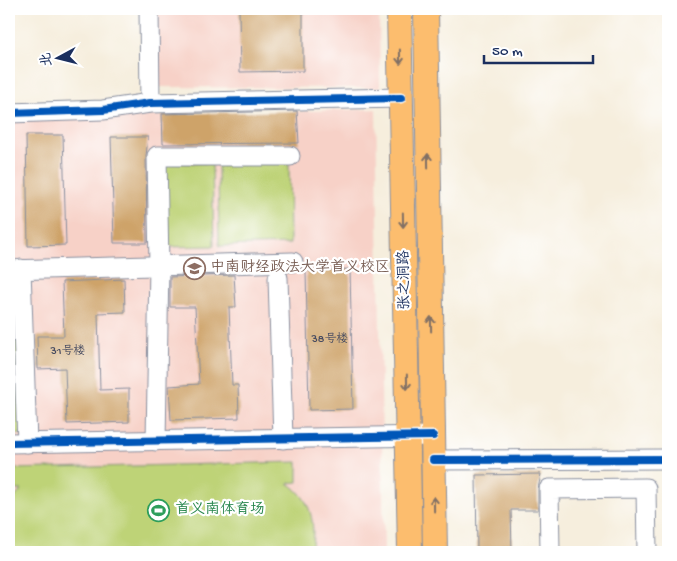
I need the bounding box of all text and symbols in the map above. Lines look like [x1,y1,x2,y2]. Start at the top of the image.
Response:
north arrow [32,32,82,82]
scale bar [484,32,593,64]
text: 50 m [492,43,523,61]
one-way arrow [395,49,405,65]
text: 北 [38,51,57,67]
one-way arrow [424,153,433,169]
one-way arrow [399,212,408,228]
street label: 张之洞路 [395,250,415,310]
school or university icon: 中南财经政法大学首义校区 [182,256,206,280]
place label: 中南财经政法大学首义校区 [210,258,390,277]
one-way arrow [426,316,436,332]
house number: 38号楼 [311,332,348,347]
house number: 31号楼 [49,344,86,359]
one-way arrow [402,374,411,390]
one-way arrow [429,496,439,512]
sports icon: 首义南体育场 [147,498,171,522]
place label: 首义南体育场 [175,500,265,519]

